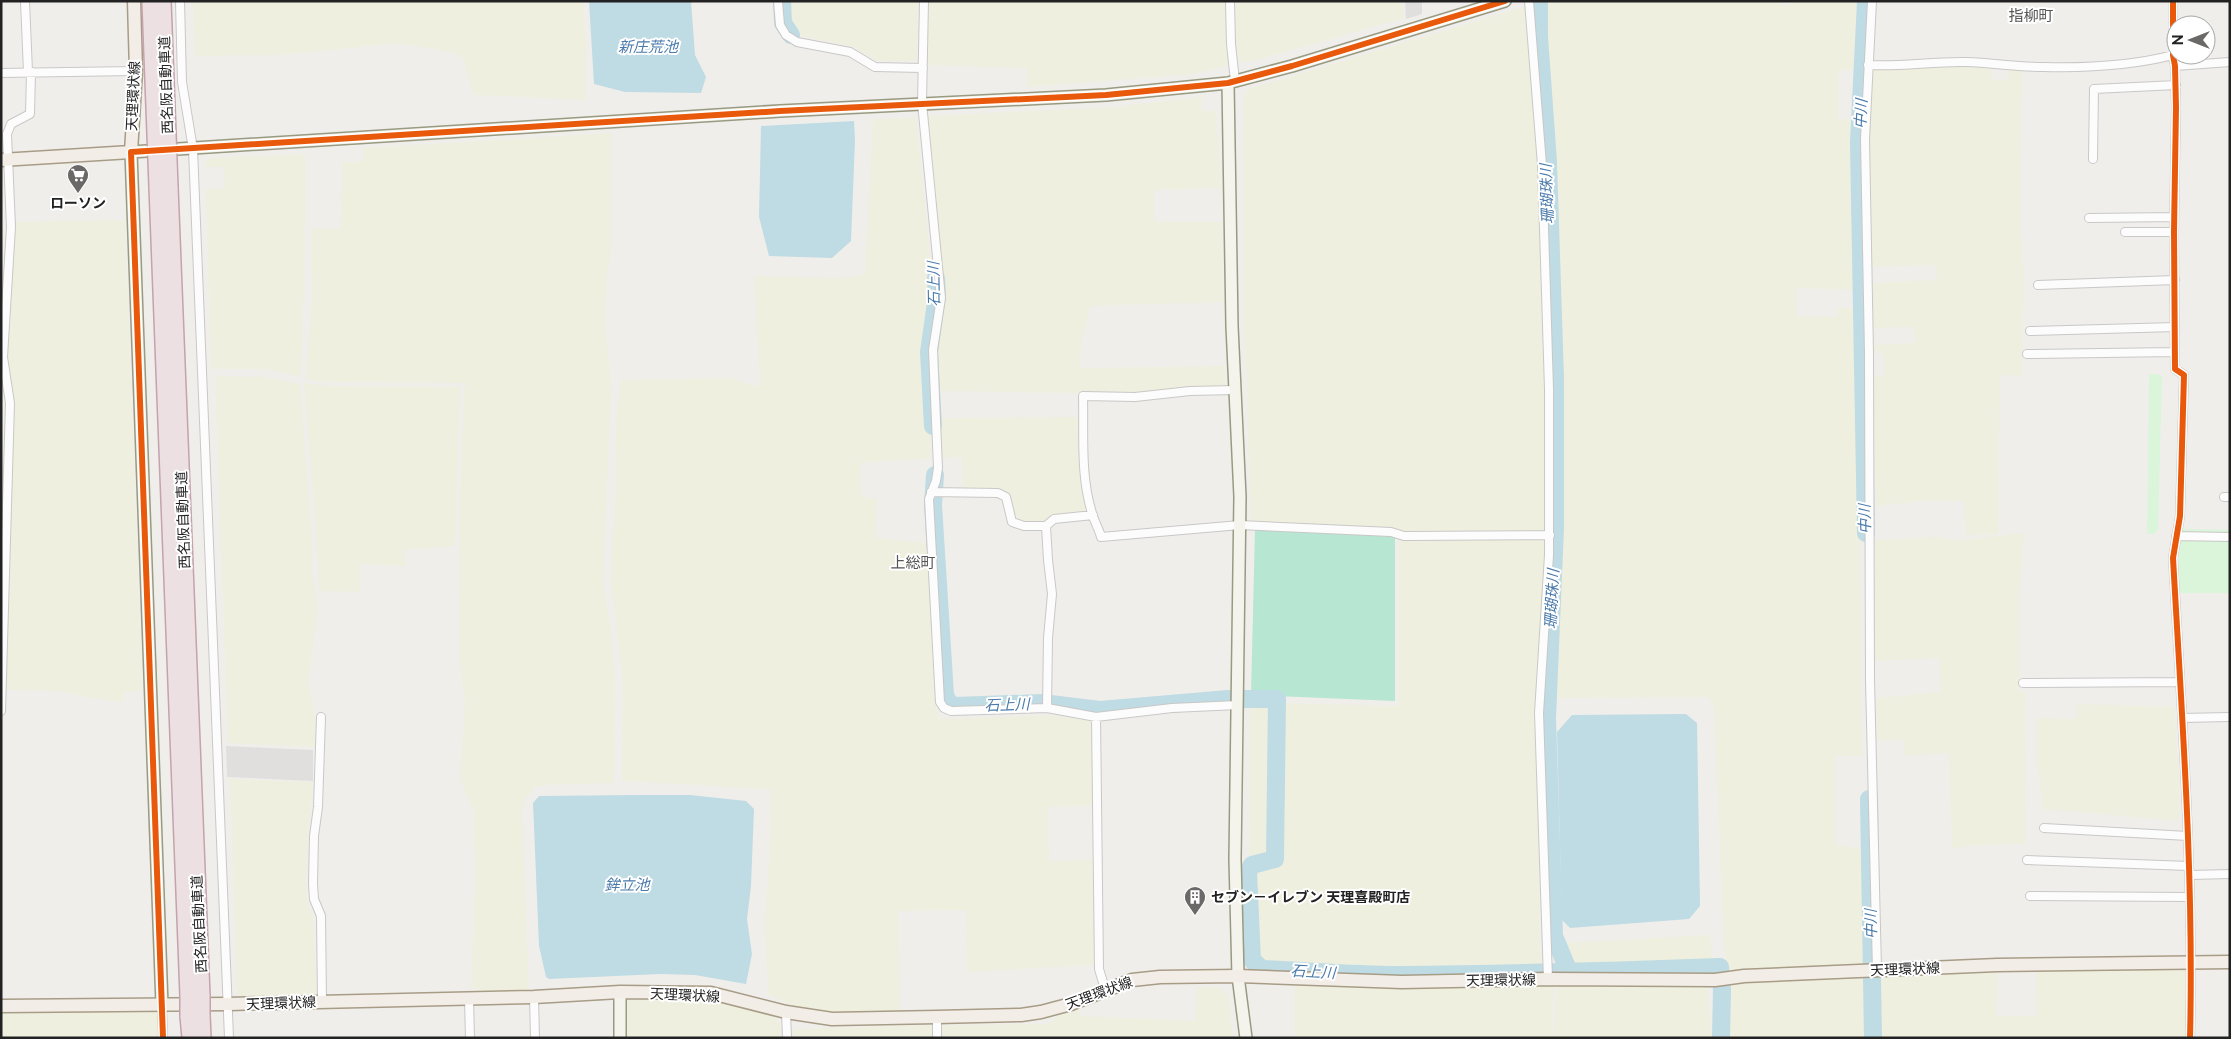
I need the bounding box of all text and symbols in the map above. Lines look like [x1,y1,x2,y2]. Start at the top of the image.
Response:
district label: 指柳町 [2008,7,2054,25]
north arrow [2166,15,2216,65]
text: N [2170,35,2186,45]
street label: 西名阪自動車道 [156,36,176,134]
water label: 新庄荒池 [618,38,680,56]
street label: 天理環状線 [123,61,143,131]
water label: 中川 [1851,97,1871,129]
water label: 珊瑚珠川 [1537,162,1557,224]
supermarket icon: ローソン [66,163,90,194]
place label: ローソン [50,195,106,211]
water label: 石上川 [925,259,943,307]
street label: 西名阪自動車道 [173,471,193,569]
water label: 中川 [1856,502,1874,534]
district label: 上総町 [890,554,936,572]
water label: 珊瑚珠川 [1541,567,1563,629]
water label: 石上川 [984,695,1032,715]
street label: 西名阪自動車道 [188,875,210,973]
water label: 鉾立池 [604,876,651,894]
building icon: セブン－イレブン 天理喜殿町店 [1183,885,1207,916]
place label: セブン－イレブン 天理喜殿町店 [1211,889,1410,905]
water label: 中川 [1862,907,1880,939]
street label: 天理環状線 [1870,960,1940,978]
water label: 石上川 [1290,962,1338,982]
street label: 天理環状線 [1466,971,1536,989]
street label: 天理環状線 [1063,974,1135,1012]
street label: 天理環状線 [650,985,720,1005]
street label: 天理環状線 [246,994,316,1012]

